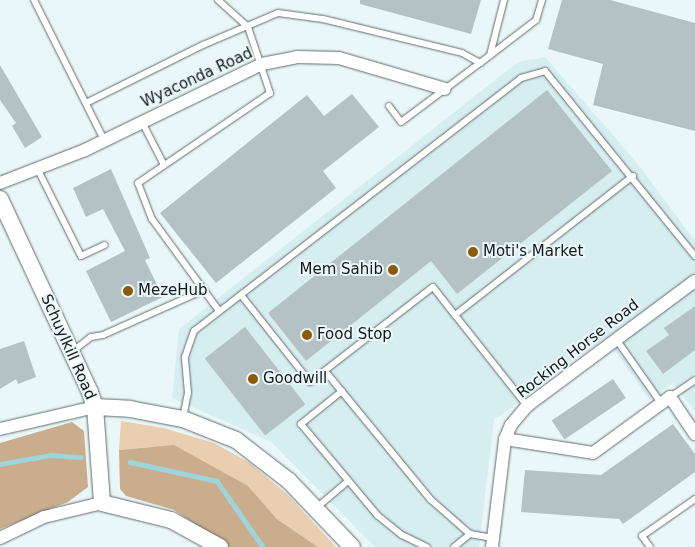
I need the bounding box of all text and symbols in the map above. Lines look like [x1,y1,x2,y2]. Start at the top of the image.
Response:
street label: Wyaconda Road [139,44,255,112]
place label: Moti's Market [483,243,583,261]
marker: Moti's Market [467,246,479,258]
place label: Mem Sahib [300,261,383,279]
marker: Mem Sahib [387,264,399,276]
place label: MezeHub [138,282,208,300]
marker: MezeHub [122,285,134,297]
street label: Schuylkill Road [37,292,99,402]
street label: Rocking Horse Road [513,296,643,402]
place label: Food Stop [317,326,392,344]
marker: Food Stop [301,329,313,341]
place label: Goodwill [263,370,327,388]
marker: Goodwill [247,373,259,385]

